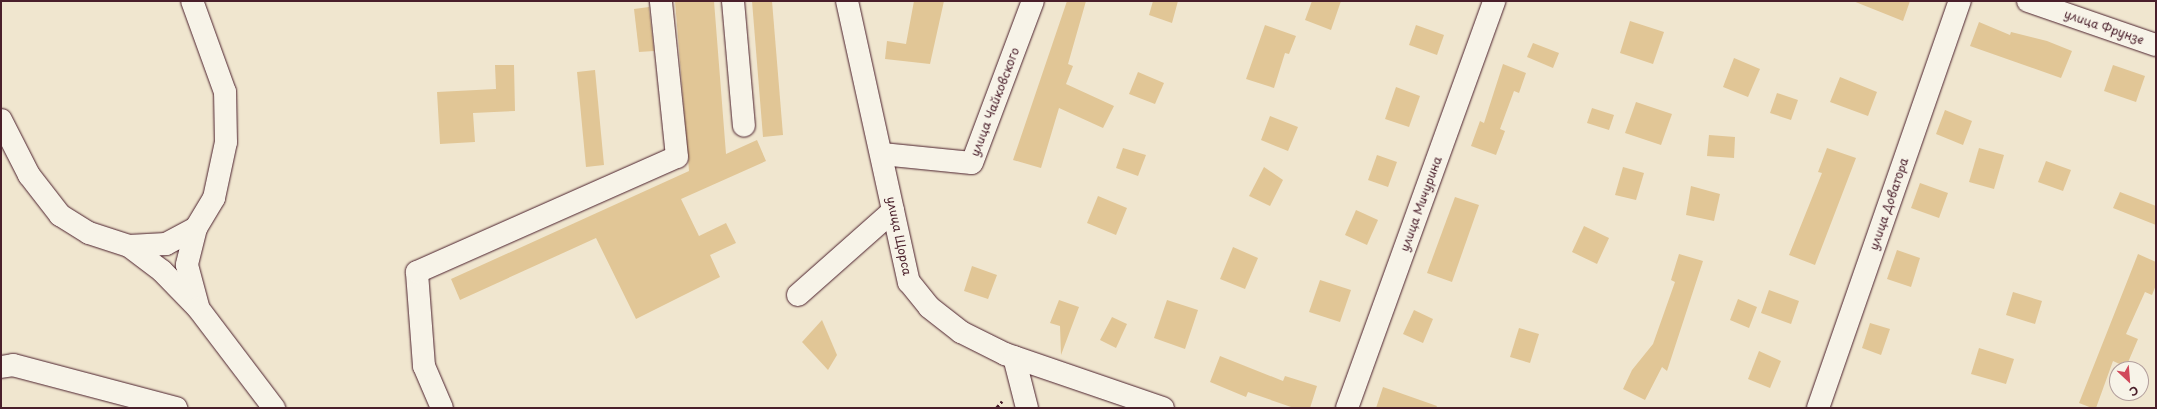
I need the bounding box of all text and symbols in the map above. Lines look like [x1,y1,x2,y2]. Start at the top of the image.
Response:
street label: улица Фрунзе [2062,7,2146,47]
street label: улица Чайковского [968,45,1022,159]
street label: улица Мичурина [1397,154,1445,254]
street label: улица Доватора [1866,156,1912,252]
street label: улица Щорса [884,195,914,277]
north arrow [2109,361,2149,401]
text: С [2127,382,2141,401]

